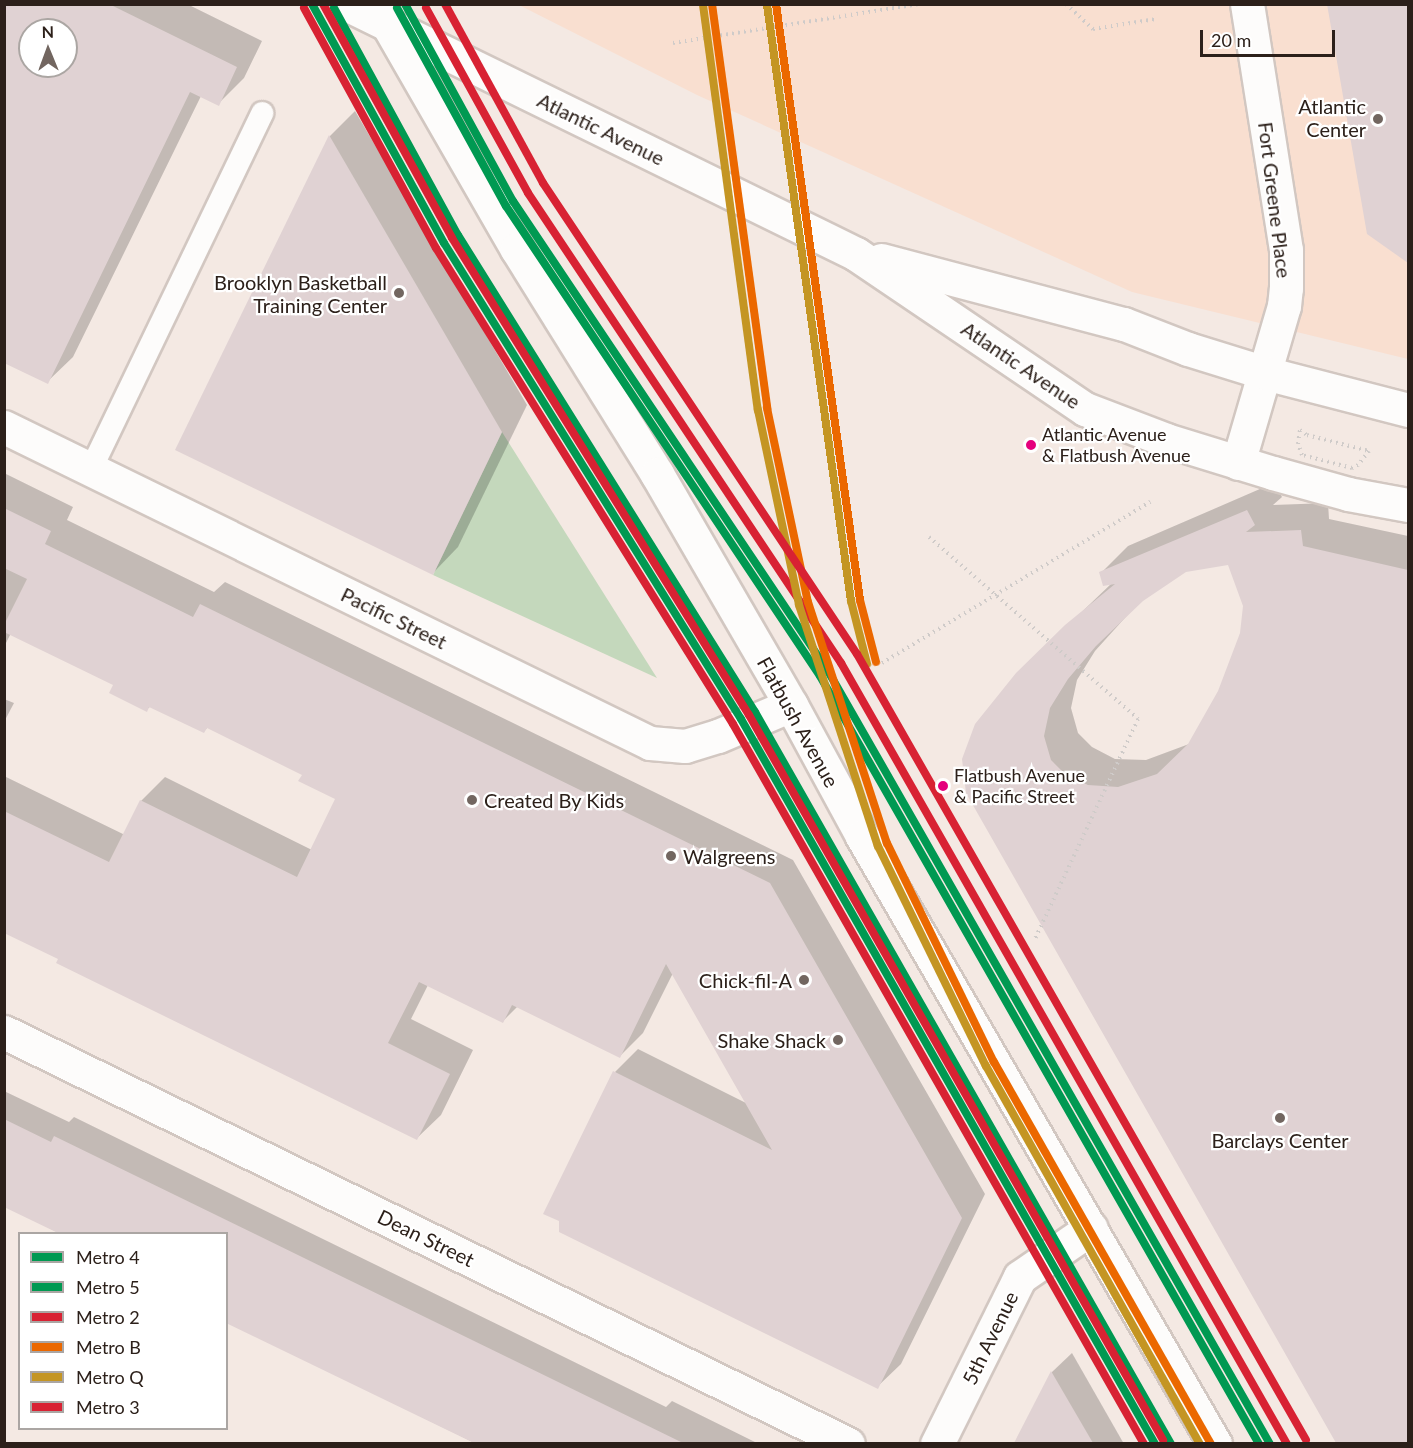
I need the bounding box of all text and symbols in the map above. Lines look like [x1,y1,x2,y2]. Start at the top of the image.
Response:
north arrow [18,18,78,78]
scale bar [1203,18,1338,56]
text: N [41,22,54,41]
text: 20 m [1211,29,1251,51]
street label: Atlantic Avenue [533,88,669,170]
place label: Atlantic Center [1298,95,1366,142]
marker: Atlantic Center [1371,112,1385,126]
street label: Fort Greene Place [1254,121,1296,279]
place label: Brooklyn Basketball Training Center [214,270,387,317]
marker: Brooklyn Basketball Training Center [392,286,406,300]
street label: Atlantic Avenue [957,316,1085,414]
place label: Atlantic Avenue & Flatbush Avenue [1042,424,1191,466]
marker: Atlantic Avenue & Flatbush Avenue [1025,439,1037,451]
street label: Pacific Street [337,582,451,654]
street label: Flatbush Avenue [752,652,844,792]
place label: Flatbush Avenue & Pacific Street [954,765,1086,808]
marker: Flatbush Avenue & Pacific Street [937,780,949,792]
place label: Created By Kids [484,788,625,812]
marker: Created By Kids [465,793,479,807]
place label: Walgreens [683,844,775,868]
marker: Walgreens [664,849,678,863]
place label: Chick-fil-A [699,968,792,992]
marker: Chick-fil-A [797,973,811,987]
place label: Shake Shack [717,1028,826,1052]
marker: Shake Shack [831,1033,845,1047]
marker: Barclays Center [1273,1111,1287,1125]
place label: Barclays Center [1211,1128,1349,1152]
street label: Dean Street [374,1204,478,1272]
legend [18,1232,228,1430]
text: Metro 4 [76,1246,140,1268]
text: Metro 5 [76,1276,140,1298]
street label: 5th Avenue [957,1287,1023,1389]
text: Metro 2 [76,1306,140,1328]
text: Metro B [76,1336,141,1358]
text: Metro Q [76,1366,144,1388]
text: Metro 3 [76,1396,140,1418]

